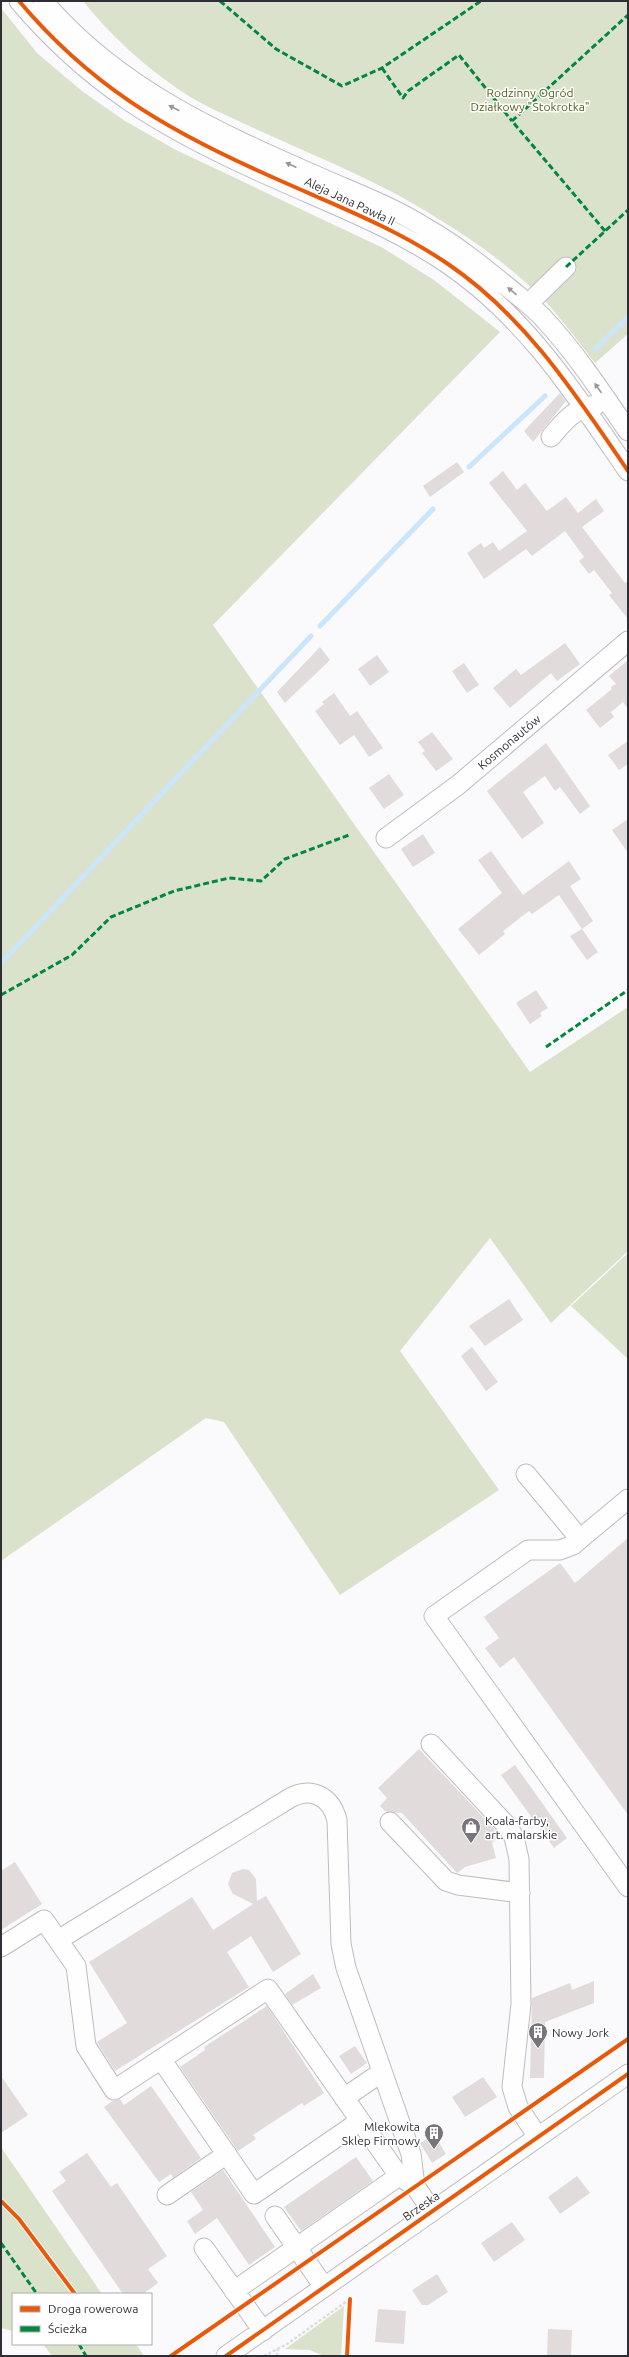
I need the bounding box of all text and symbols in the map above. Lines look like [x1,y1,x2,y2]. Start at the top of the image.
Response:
park label: Rodzinny Ogród Działkowy "Stokrotka" [470,86,590,113]
one-way arrow [168,105,180,111]
one-way arrow [285,162,296,168]
street label: Aleja Jana Pawła II [303,174,397,228]
one-way arrow [507,287,517,295]
one-way arrow [594,382,602,393]
street label: Kosmonautów [475,712,543,772]
place label: Koala-farby, art. malarskie [485,1814,558,1841]
shop icon: Koala-farby, art. malarskie [460,1816,482,1844]
building icon: Nowy Jork [527,2021,549,2049]
place label: Nowy Jork [552,2026,609,2039]
place label: Mlekowita Sklep Firmowy [342,2120,420,2147]
building icon: Mlekowita Sklep Firmowy [423,2122,445,2150]
street label: Brzeska [400,2189,442,2223]
legend [12,2293,152,2345]
text: Droga rowerowa [48,2302,138,2315]
text: Ścieżka [48,2322,87,2335]

